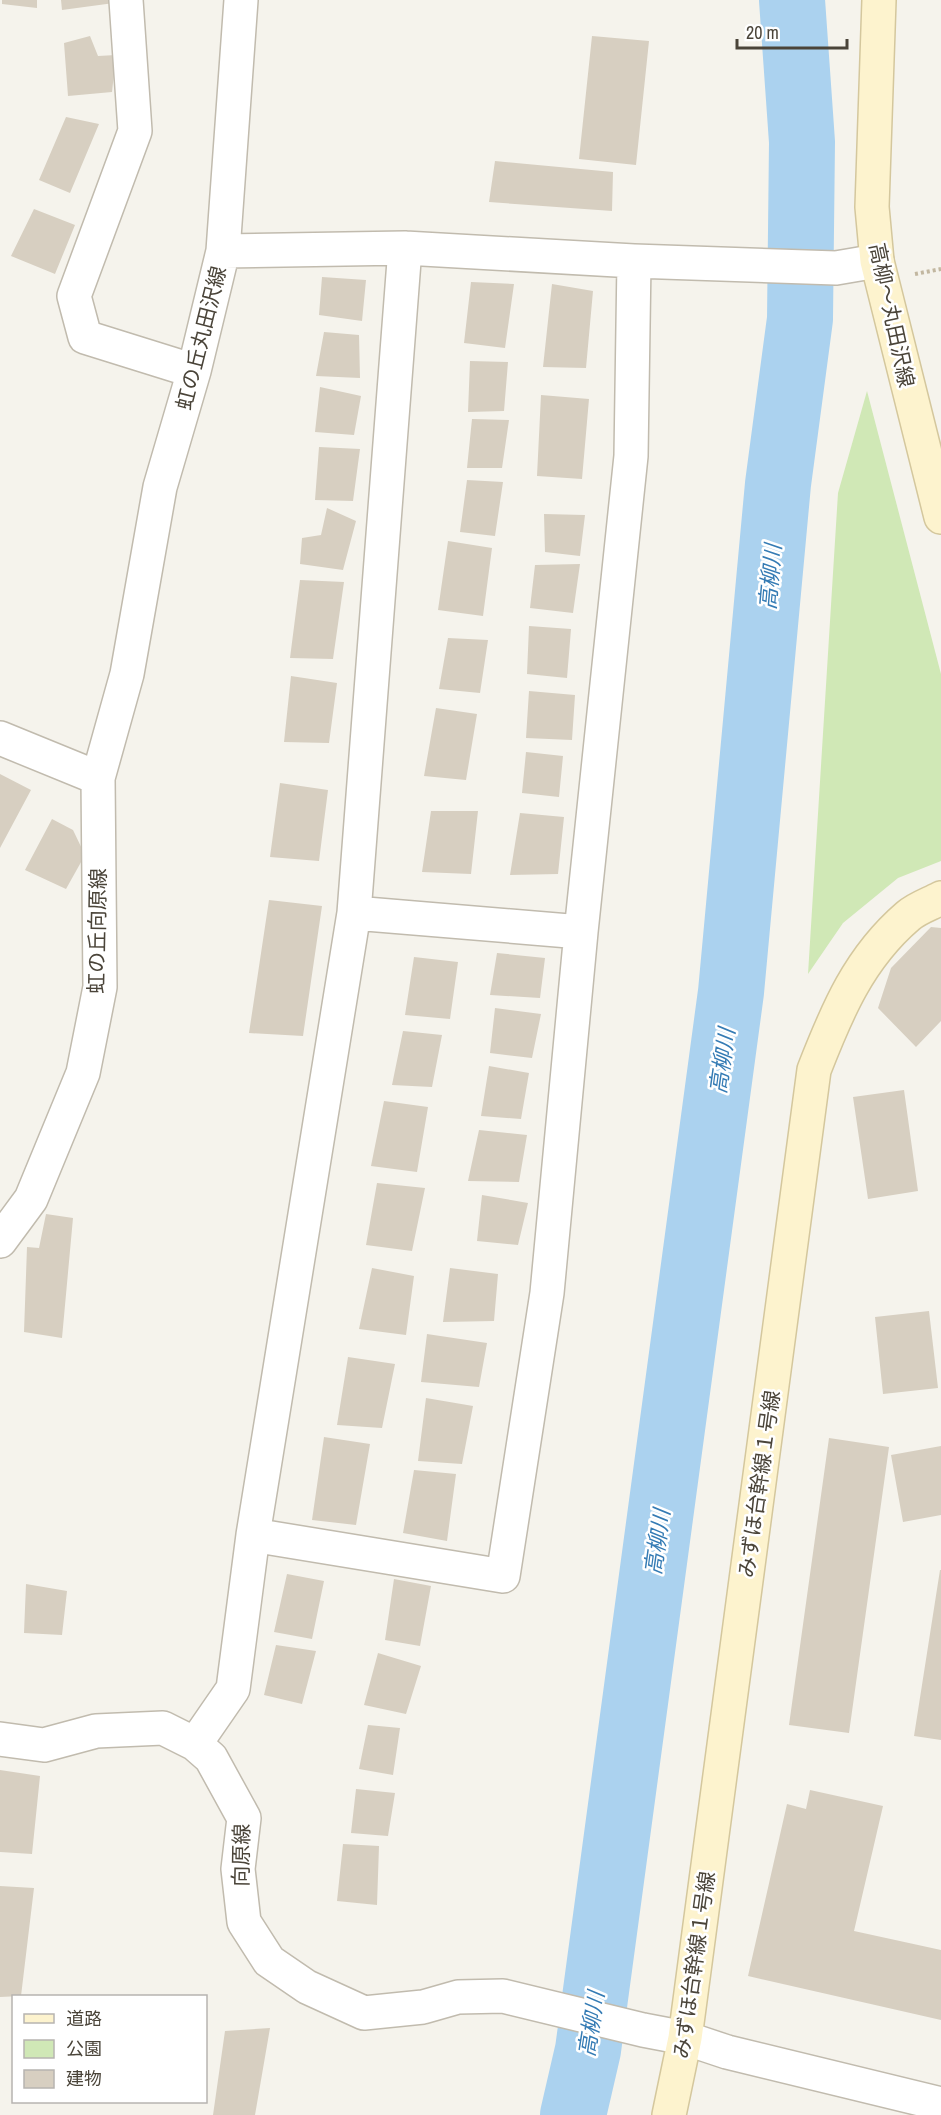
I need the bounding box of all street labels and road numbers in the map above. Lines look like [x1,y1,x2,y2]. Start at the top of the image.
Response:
street label: 高柳～丸田沢線 [863,240,921,390]
street label: 虹の丘丸田沢線 [169,263,233,413]
street label: 虹の丘向原線 [81,868,113,994]
street label: みずほ台幹線１号線 [731,1388,787,1580]
street label: 向原線 [226,1823,256,1887]
street label: みずほ台幹線１号線 [666,1869,722,2061]

